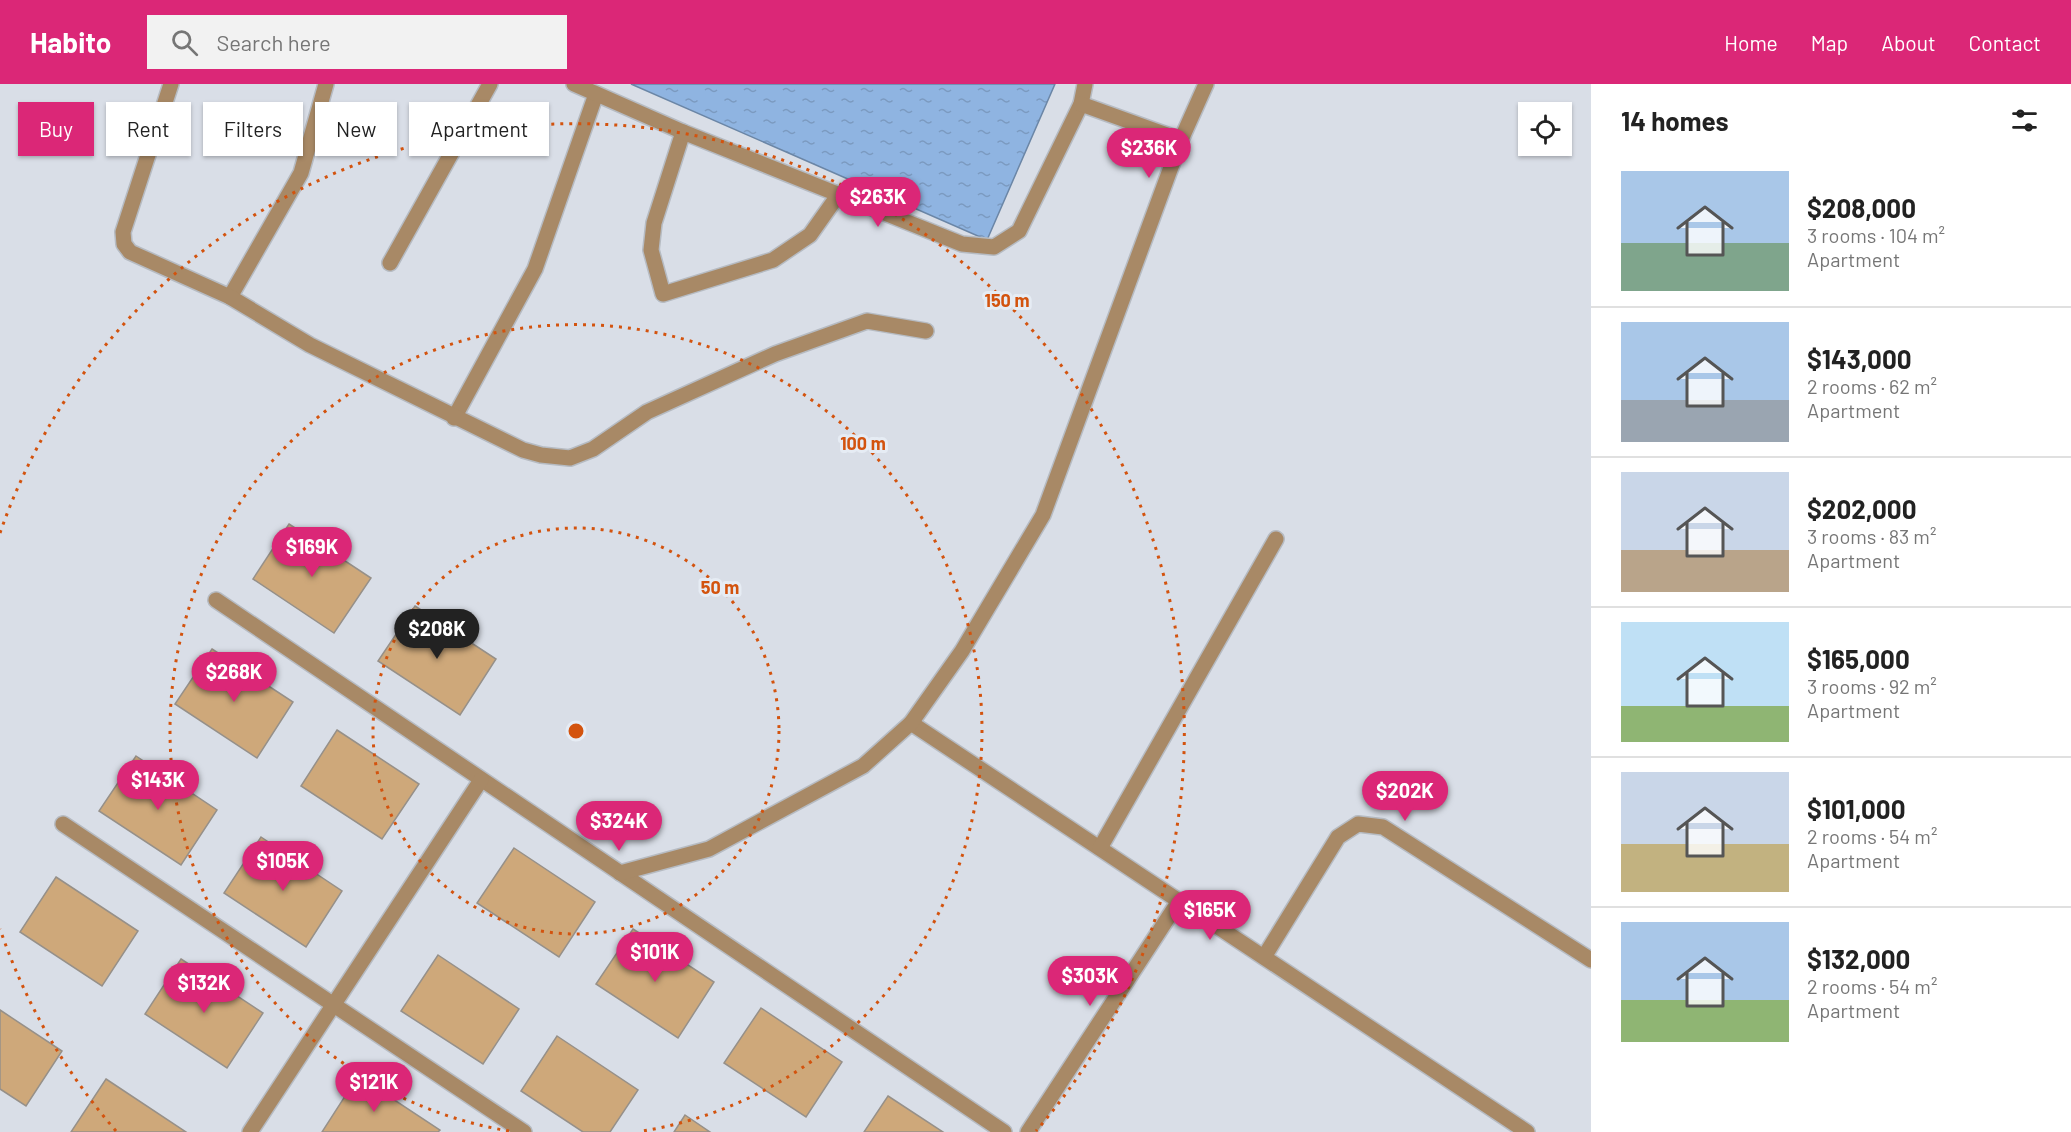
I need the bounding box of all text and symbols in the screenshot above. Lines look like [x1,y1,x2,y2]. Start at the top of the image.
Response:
search box [147,15,567,69]
text: Habito [30,25,111,59]
icon: search [168,26,201,59]
text: Search here [216,29,331,55]
text: Home [1724,30,1778,55]
text: Map [1811,30,1848,55]
text: About [1881,30,1936,55]
text: Contact [1969,30,2041,55]
chip: Buy [18,102,94,156]
chip: Rent [106,102,191,156]
chip: Filters [203,102,303,156]
chip: New [315,102,397,156]
chip: Apartment [409,102,549,156]
map controls [1518,102,1572,156]
button: locate [1518,102,1572,156]
icon: filters [2008,104,2041,137]
text: 14 homes [1621,105,1728,136]
pin: $236K [1107,128,1191,179]
text: $236K [1121,135,1177,159]
pin: $263K [836,177,920,228]
text: $263K [850,184,906,208]
text: $208,000 [1807,192,1916,223]
icon: home [1669,195,1741,267]
text: 3 rooms · 104 m² [1807,223,1945,247]
text: Apartment [1807,247,1900,271]
text: 150 m [985,289,1029,311]
text: $143,000 [1807,343,1912,374]
icon: home [1669,346,1741,418]
text: 2 rooms · 62 m² [1807,374,1937,398]
text: Apartment [1807,398,1900,422]
text: 100 m [840,432,886,454]
text: $202,000 [1807,493,1917,524]
icon: home [1669,496,1741,568]
text: 3 rooms · 83 m² [1807,524,1936,548]
pin: $169K [270,527,354,578]
text: $169K [286,534,338,558]
text: Apartment [1807,548,1900,572]
text: 50 m [701,576,739,598]
pin: $208K [395,609,479,660]
text: $208K [408,616,466,640]
text: $165,000 [1807,643,1910,674]
icon: home [1669,646,1741,718]
pin: $268K [192,652,276,703]
text: $268K [206,659,262,683]
text: 3 rooms · 92 m² [1807,674,1937,698]
text: Apartment [1807,698,1900,722]
centre of rings [566,721,586,741]
pin: $143K [116,760,200,811]
text: $143K [131,767,185,791]
pin: $202K [1363,771,1447,822]
text: $202K [1376,778,1434,802]
text: $101,000 [1807,793,1906,824]
icon: home [1669,796,1741,868]
pin: $324K [577,801,661,852]
text: $324K [590,808,648,832]
text: 2 rooms · 54 m² [1807,824,1937,848]
pin: $105K [241,841,325,892]
text: $105K [256,848,310,872]
text: Apartment [1807,848,1900,872]
pin: $165K [1168,890,1252,941]
text: $165K [1184,897,1236,921]
pin: $101K [613,932,697,983]
text: $101K [630,939,680,963]
text: $132,000 [1807,943,1910,974]
icon: home [1669,946,1741,1018]
pin: $303K [1048,956,1132,1007]
pin: $132K [162,963,246,1014]
text: $303K [1062,963,1118,987]
text: $132K [177,970,231,994]
text: 2 rooms · 54 m² [1807,974,1937,998]
text: Apartment [1807,998,1900,1022]
pin: $121K [332,1062,416,1113]
text: $121K [349,1069,399,1093]

